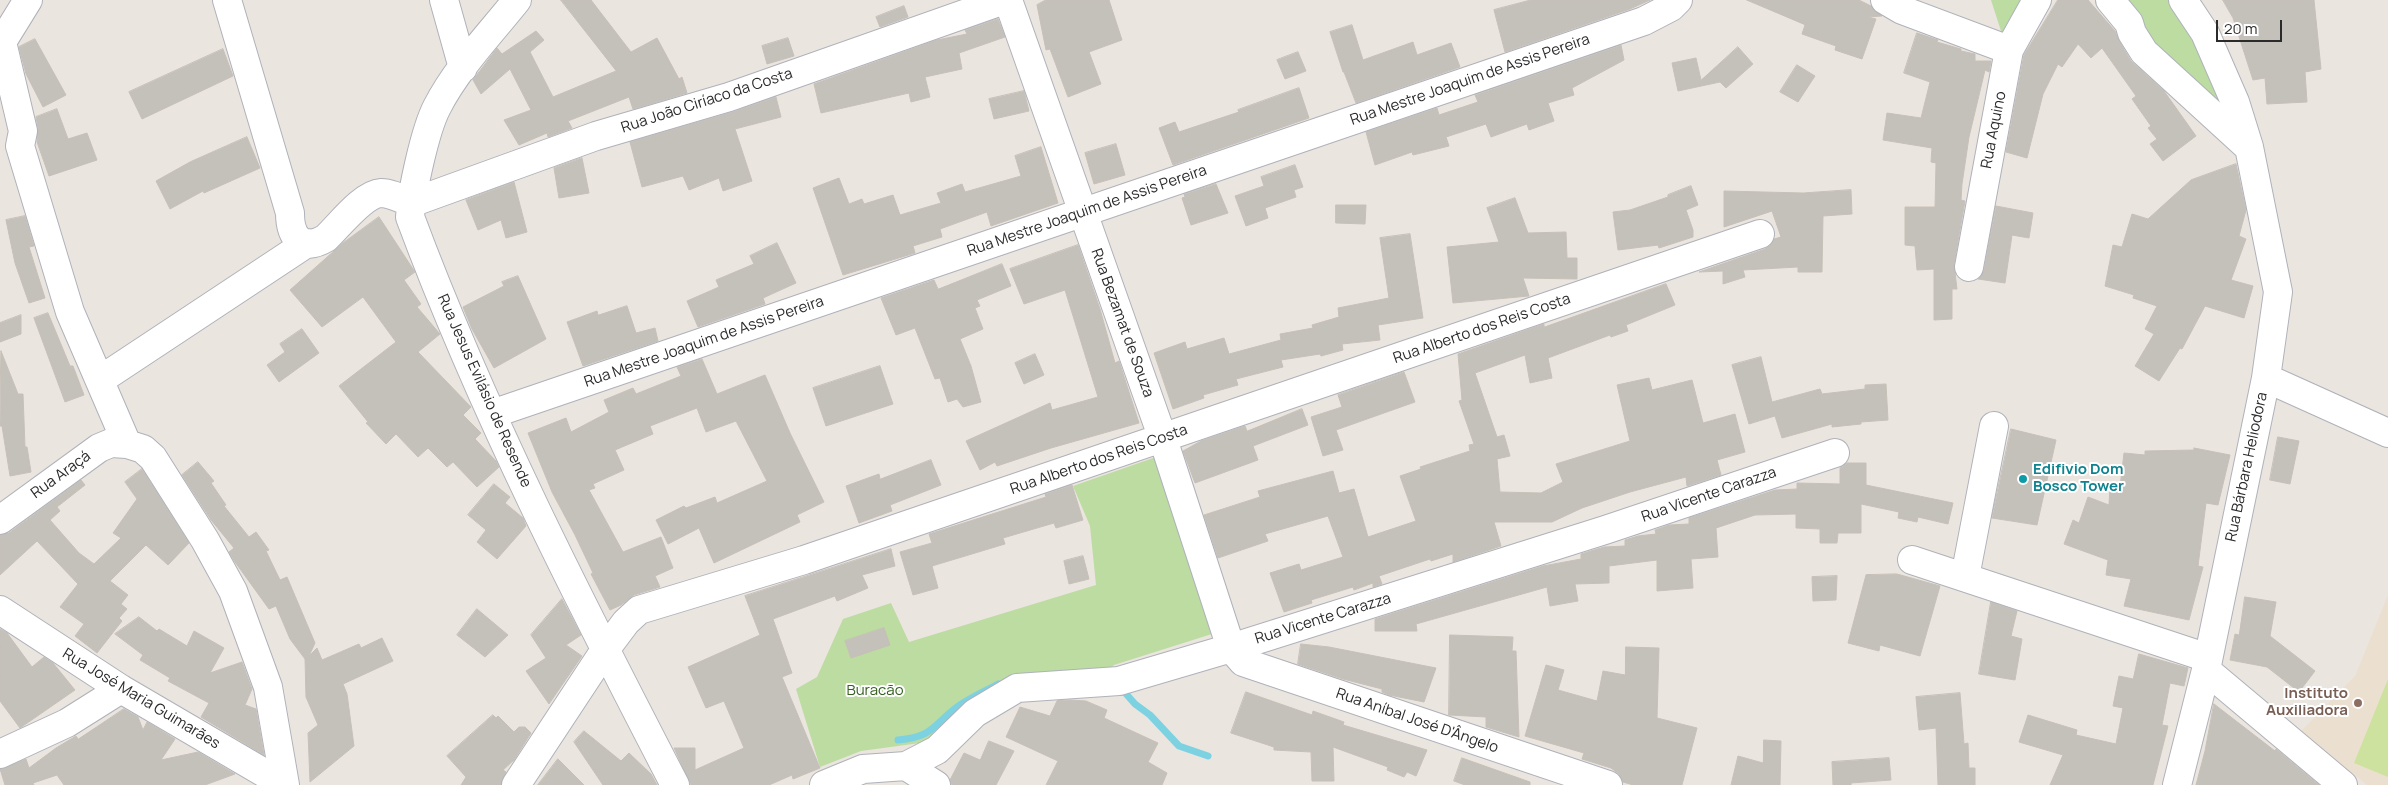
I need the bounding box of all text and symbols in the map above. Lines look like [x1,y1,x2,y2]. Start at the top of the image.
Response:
scale bar [2218,10,2284,42]
text: 20 m [2224,18,2257,39]
street label: Rua Mestre Joaquim de Assis Pereira [1348,30,1592,130]
street label: Rua João Ciríaco da Costa [619,65,795,137]
street label: Rua Aquino [1978,90,2010,170]
street label: Rua Mestre Joaquim de Assis Pereira [965,161,1209,261]
street label: Rua Bezamat de Souza [1087,246,1157,400]
street label: Rua Alberto dos Reis Costa [1391,290,1573,368]
street label: Rua Jesus Evilásio de Resende [433,292,535,490]
street label: Rua Mestre Joaquim de Assis Pereira [582,292,826,392]
street label: Rua Bárbara Heliodora [2222,391,2272,543]
street label: Rua Alberto dos Reis Costa [1008,421,1190,499]
street label: Rua Araçá [28,447,94,503]
place label: Edifivio Dom Bosco Tower [2033,461,2124,496]
street label: Rua Vicente Carazza [1639,463,1779,527]
marker: Edifivio Dom Bosco Tower [2017,473,2029,485]
street label: Rua Vicente Carazza [1253,590,1393,648]
street label: Rua José Maria Guimarães [59,645,223,753]
park label: Buracão [846,682,904,700]
street label: Rua Aníbal José D'Ângelo [1333,685,1501,757]
place label: Instituto Auxiliadora [2266,685,2348,720]
marker: Instituto Auxiliadora [2352,697,2364,709]

